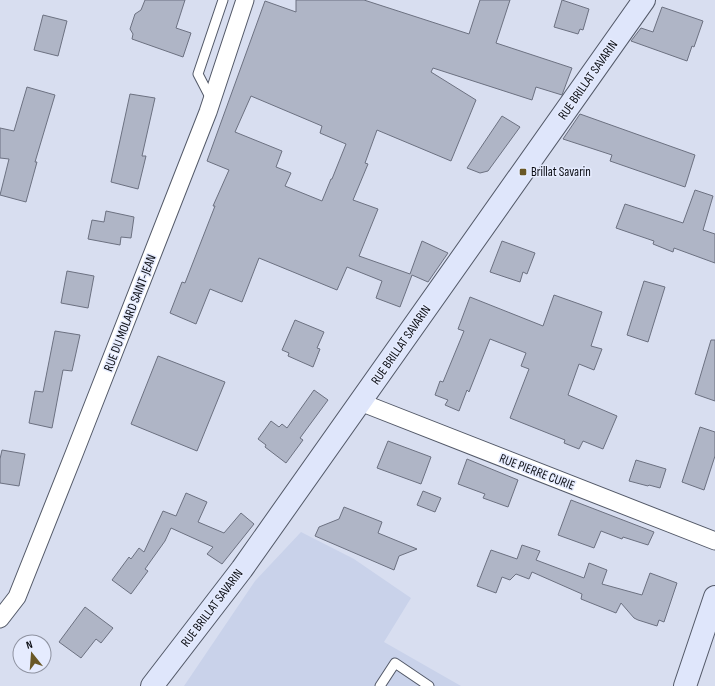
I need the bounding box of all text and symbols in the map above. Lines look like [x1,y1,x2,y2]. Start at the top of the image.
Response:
street label: RUE BRILLAT SAVARIN [555,37,621,123]
place label: Brillat Savarin [531,164,591,180]
marker: Brillat Savarin [518,167,528,177]
street label: RUE DU MOLARD SAINT-JEAN [100,252,160,374]
street label: RUE BRILLAT SAVARIN [368,302,434,388]
street label: RUE PIERRE CURIE [497,450,577,494]
street label: RUE BRILLAT SAVARIN [178,566,246,650]
north arrow [12,634,52,674]
text: N [25,638,34,652]

